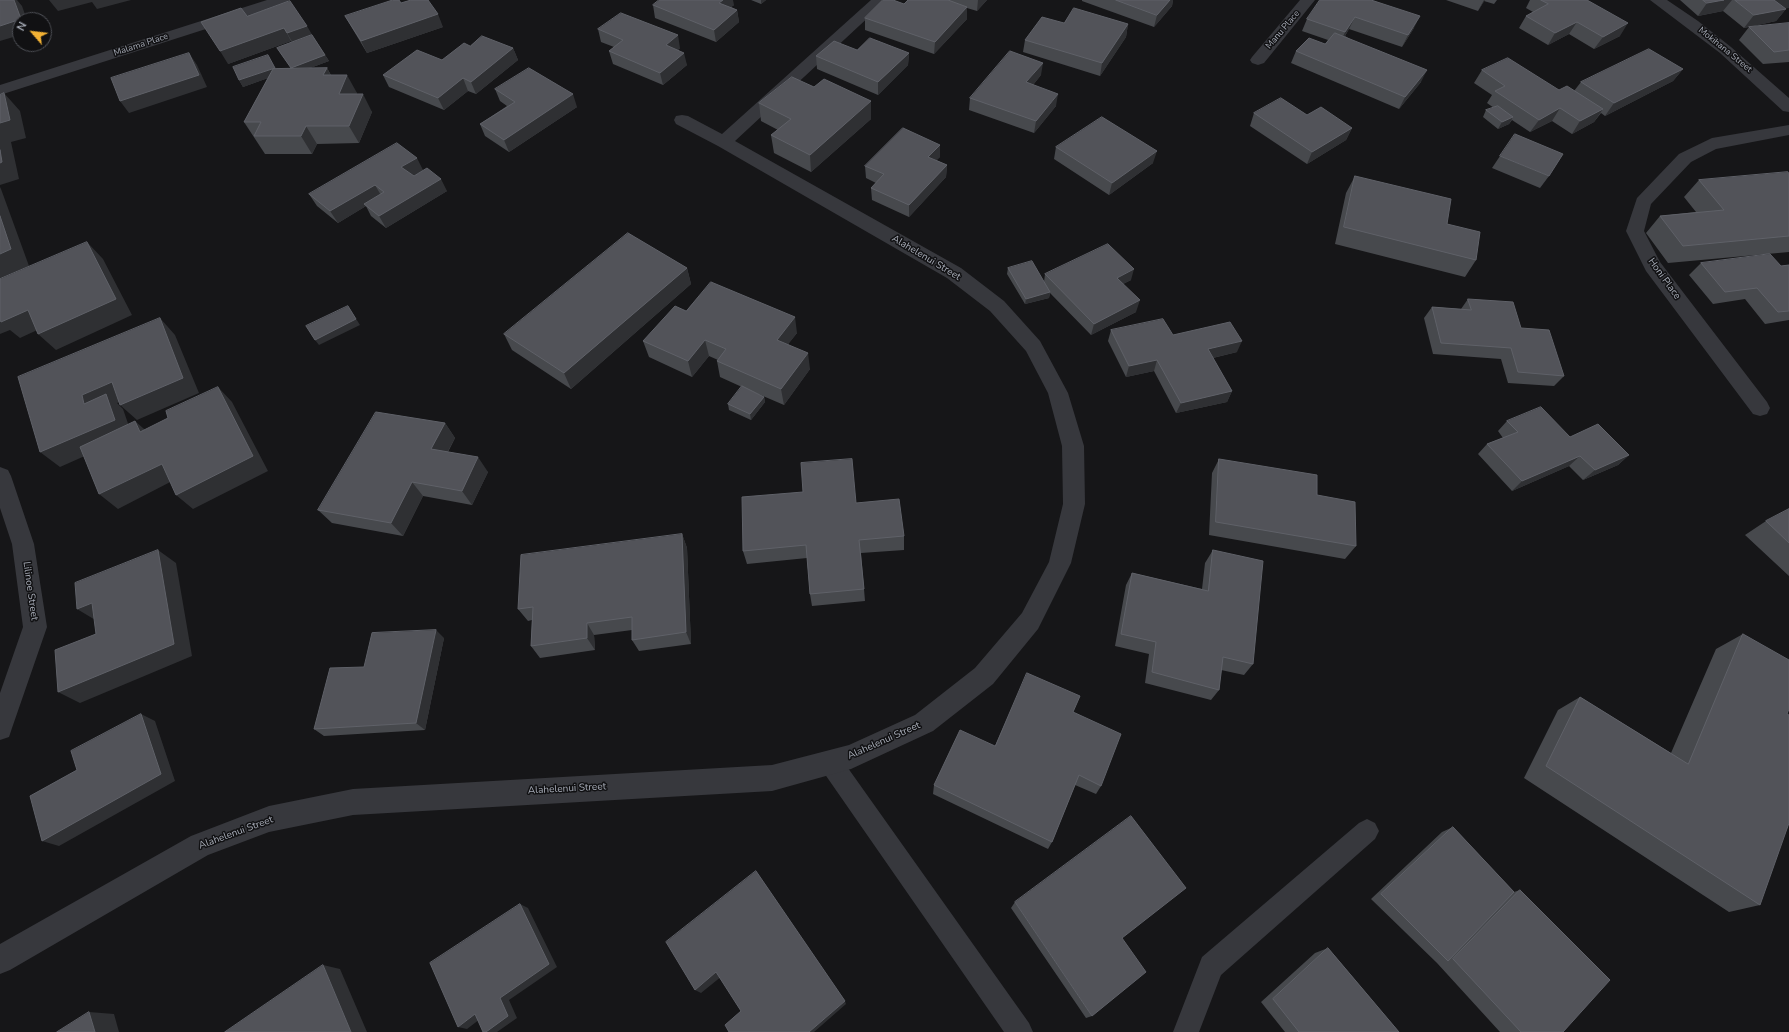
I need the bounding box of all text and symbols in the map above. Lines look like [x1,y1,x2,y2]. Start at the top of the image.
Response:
street label: Manu Place [1264,9,1302,51]
north arrow [12,12,52,52]
text: N [13,19,30,34]
street label: Mokihana Street [1696,25,1754,75]
street label: Malama Place [112,31,170,59]
street label: Alahelenui Street [889,233,963,283]
street label: Honi Place [1645,256,1683,302]
street label: Lilinoe Street [20,561,40,621]
street label: Alahelenui Street [846,720,922,762]
street label: Alahelenui Street [528,781,606,797]
street label: Alahelenui Street [197,814,275,852]

